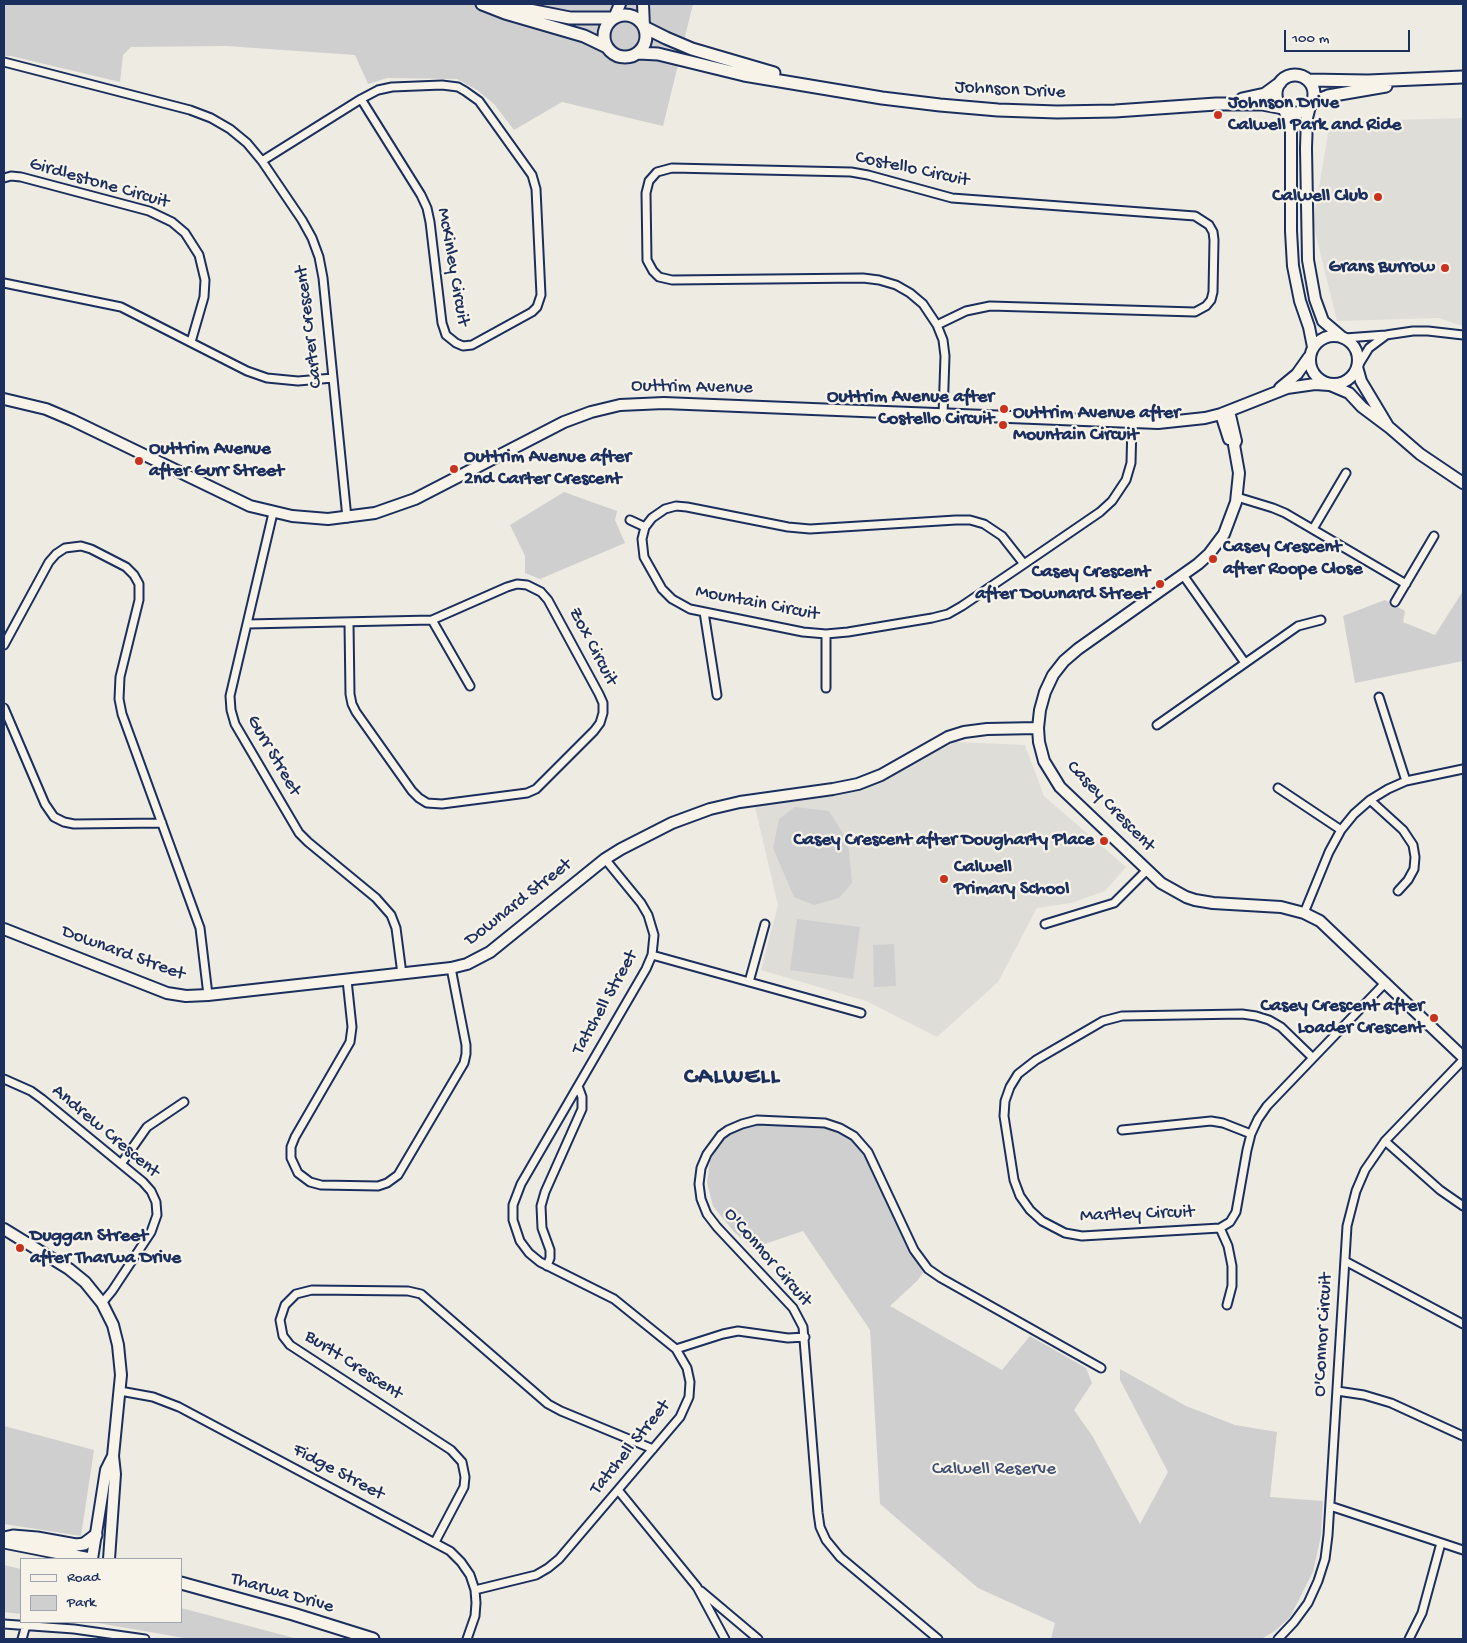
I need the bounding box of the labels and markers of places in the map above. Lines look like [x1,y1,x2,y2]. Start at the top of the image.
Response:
place label: Johnson Drive Calwell Park and Ride [1228,93,1401,137]
marker: Johnson Drive Calwell Park and Ride [1212,109,1224,121]
place label: Calwell Club [1272,186,1368,208]
marker: Calwell Club [1372,191,1384,203]
place label: Grans Burrow [1329,257,1435,279]
marker: Grans Burrow [1439,262,1451,274]
place label: Outtrim Avenue after Costello Circuit [827,387,994,431]
marker: Outtrim Avenue after Costello Circuit [998,403,1010,415]
place label: Outtrim Avenue after Mountain Circuit [1013,403,1180,447]
marker: Outtrim Avenue after Mountain Circuit [997,419,1009,431]
place label: Outtrim Avenue after Gurr Street [149,439,284,483]
place label: Outtrim Avenue after 2nd Carter Crescent [464,447,631,491]
marker: Outtrim Avenue after Gurr Street [133,455,145,467]
marker: Outtrim Avenue after 2nd Carter Crescent [448,463,460,475]
place label: Casey Crescent after Roope Close [1223,537,1363,581]
marker: Casey Crescent after Roope Close [1207,553,1219,565]
place label: Casey Crescent after Downard Street [975,562,1150,606]
marker: Casey Crescent after Downard Street [1154,578,1166,590]
place label: Casey Crescent after Dougharty Place [793,830,1094,852]
marker: Casey Crescent after Dougharty Place [1098,835,1110,847]
place label: Calwell Primary School [954,857,1069,901]
marker: Calwell Primary School [938,873,950,885]
place label: Casey Crescent after Loader Crescent [1260,996,1424,1040]
marker: Casey Crescent after Loader Crescent [1428,1012,1440,1024]
place label: Duggan Street after Tharwa Drive [30,1226,181,1270]
marker: Duggan Street after Tharwa Drive [14,1242,26,1254]

